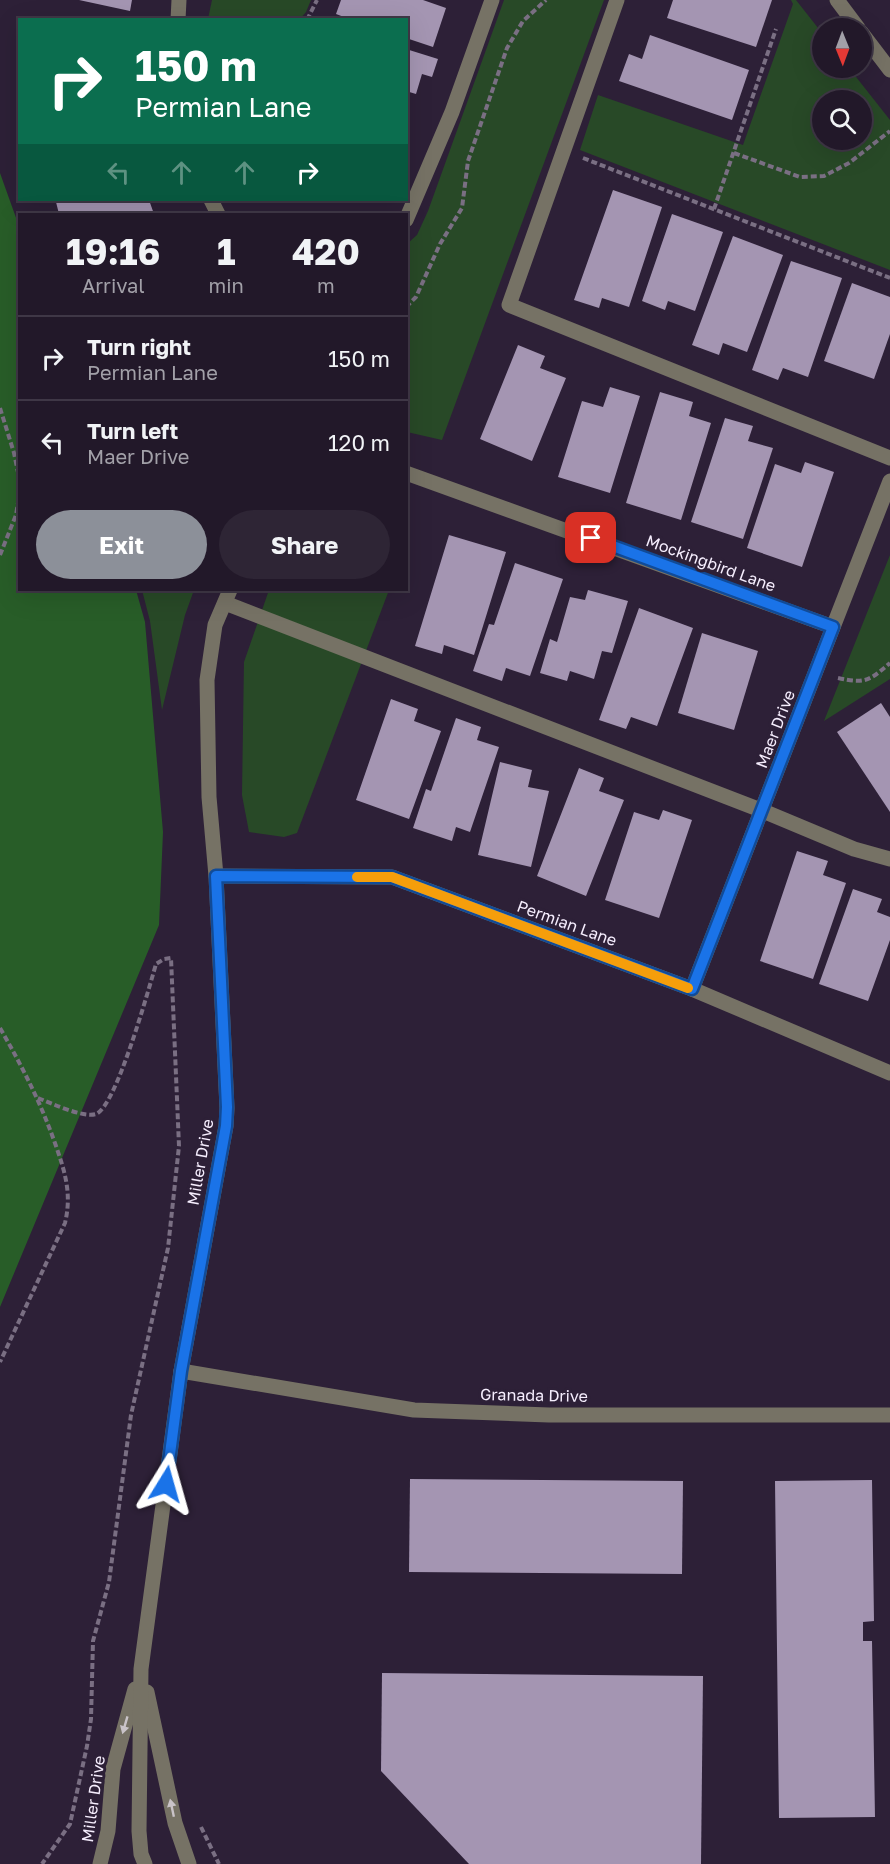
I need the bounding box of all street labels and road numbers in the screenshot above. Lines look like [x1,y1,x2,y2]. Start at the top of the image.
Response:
street label: Mockingbird Lane [643,530,779,596]
street label: Maer Drive [751,687,799,771]
street label: Permian Lane [514,896,620,950]
street label: Miller Drive [183,1117,217,1207]
street label: Granada Drive [480,1384,588,1406]
street label: Miller Drive [77,1754,109,1844]

